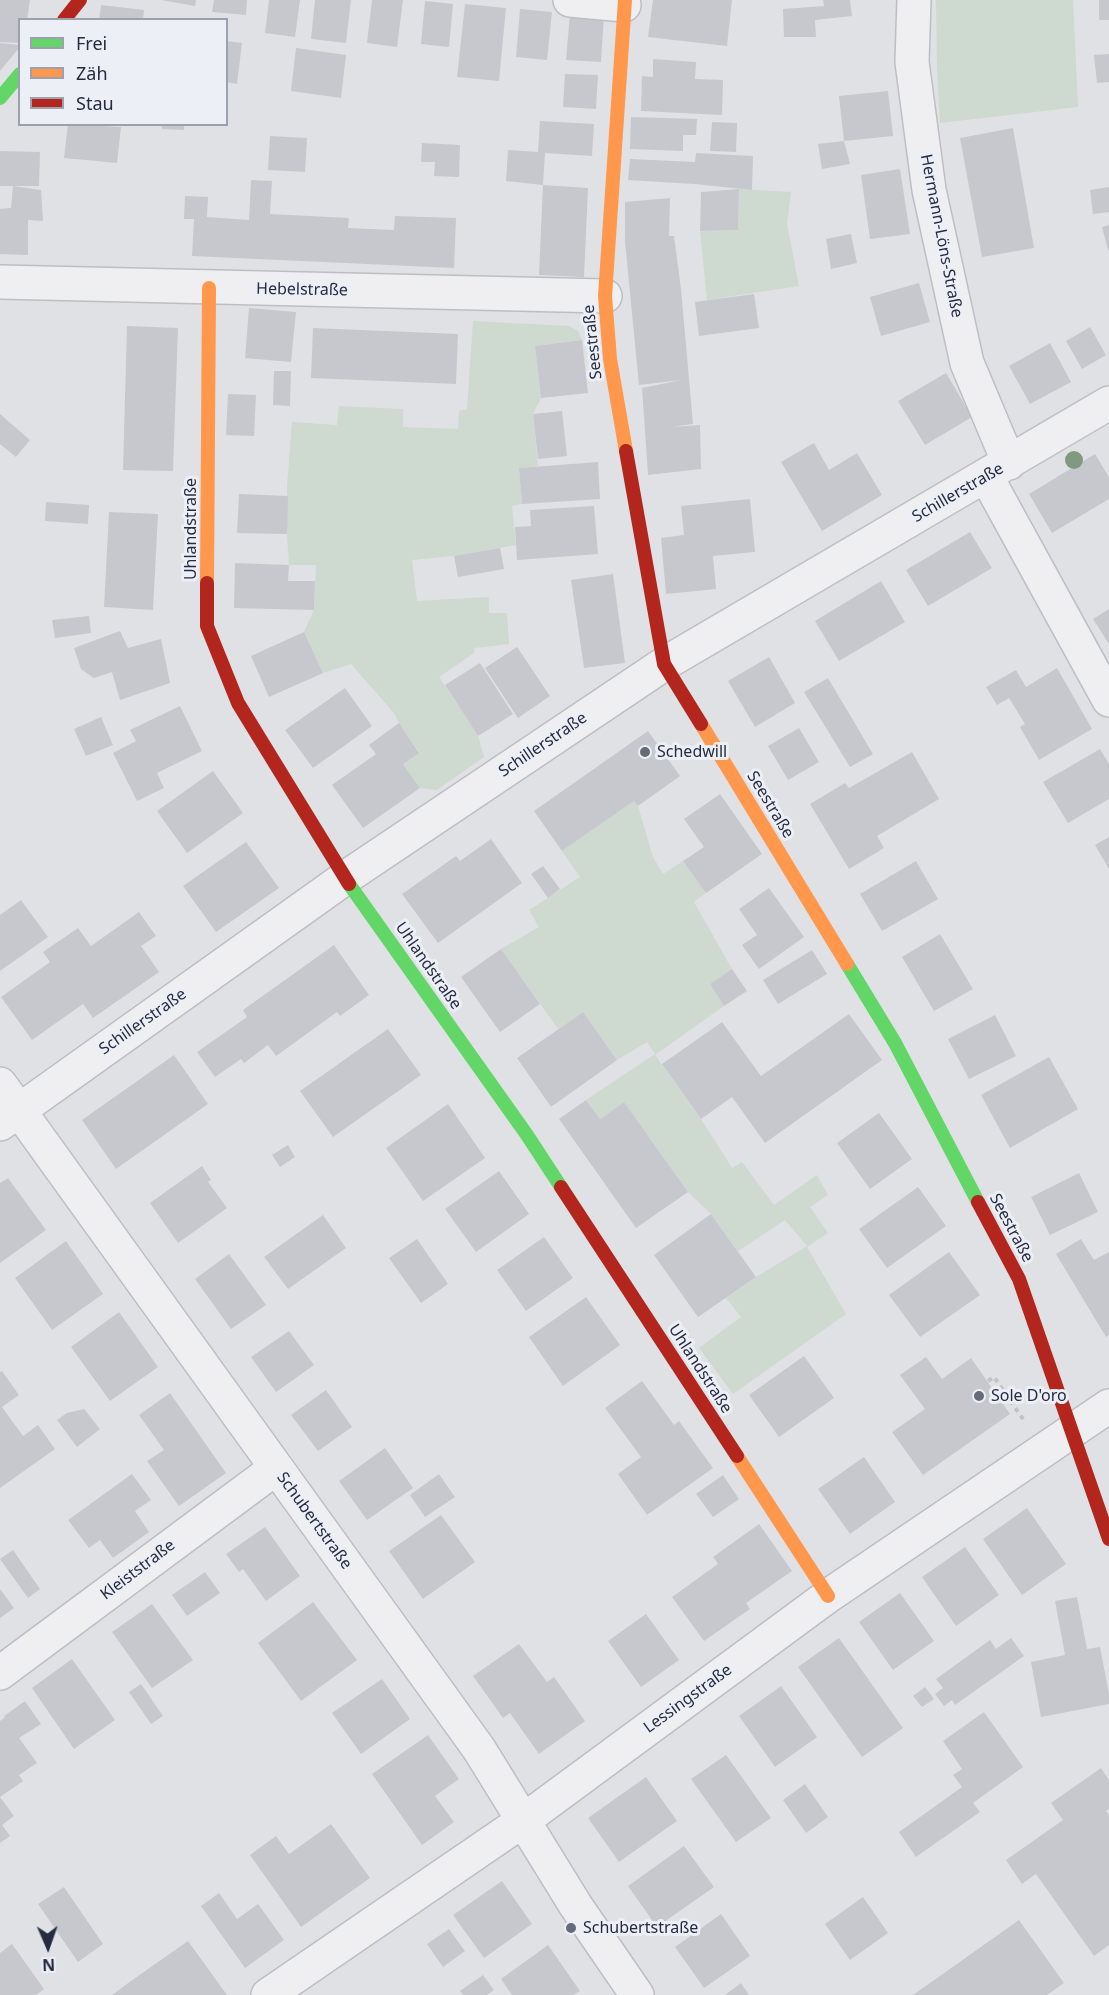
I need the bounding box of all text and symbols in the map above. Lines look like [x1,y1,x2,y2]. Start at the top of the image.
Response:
legend [18,18,228,126]
text: Frei [76,31,107,55]
text: Zäh [76,61,108,85]
text: Stau [76,91,114,115]
street label: Hermann-Löns-Straße [916,153,966,319]
street label: Hebelstraße [256,280,348,300]
street label: Seestraße [580,304,606,380]
street label: Schillerstraße [909,459,1007,527]
street label: Uhlandstraße [181,478,201,580]
street label: Schillerstraße [495,708,591,782]
place label: Schedwill [657,742,727,762]
marker: Schedwill [638,745,652,759]
street label: Seestraße [743,768,797,842]
street label: Uhlandstraße [391,919,465,1013]
street label: Schillerstraße [96,985,190,1059]
street label: Seestraße [985,1191,1037,1265]
street label: Uhlandstraße [664,1321,736,1417]
place label: Sole D'oro [991,1386,1067,1406]
marker: Sole D'oro [972,1389,986,1403]
street label: Schubertstraße [272,1469,356,1573]
street label: Kleiststraße [97,1536,179,1604]
street label: Lessingstraße [640,1661,736,1737]
north arrow [18,1917,78,1977]
place label: Schubertstraße [583,1918,698,1938]
marker: Schubertstraße [564,1921,578,1935]
text: N [42,1954,56,1976]

